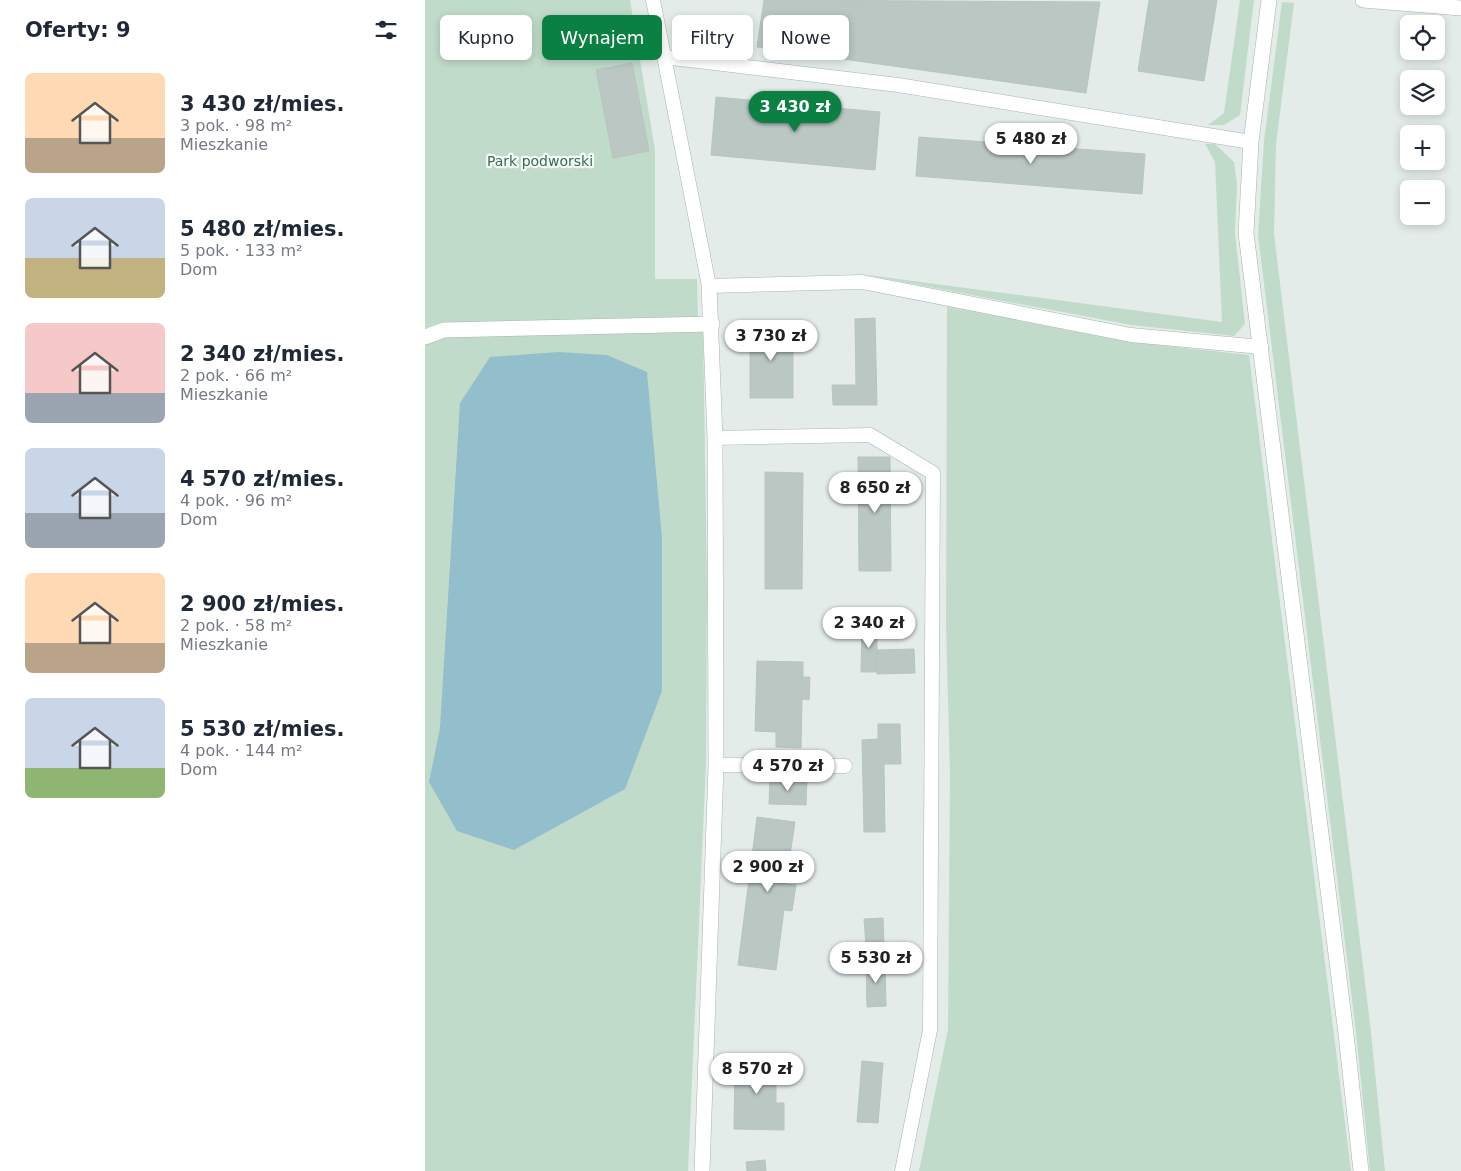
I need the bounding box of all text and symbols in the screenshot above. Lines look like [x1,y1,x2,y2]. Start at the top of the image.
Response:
chip: Kupno [440,15,532,60]
chip: Wynajem [542,15,662,60]
chip: Filtry [672,15,753,60]
chip: Nowe [763,15,849,60]
map controls [1400,15,1445,225]
button: locate [1400,15,1445,60]
icon: filters [372,16,400,44]
text: Oferty: 9 [25,18,131,42]
button: layers [1400,70,1445,115]
pin: 3 430 zł [743,90,847,133]
text: 3 430 zł/mies. [180,92,345,116]
icon: home [65,93,125,153]
text: 3 430 zł [760,97,830,116]
text: 3 pok. · 98 m² [180,116,292,135]
pin: 5 480 zł [979,122,1083,165]
button: + [1400,125,1445,170]
text: 5 480 zł [996,129,1066,148]
text: Mieszkanie [180,135,268,154]
park label: Park podworski [487,153,593,169]
button: − [1400,180,1445,225]
text: 5 480 zł/mies. [180,217,345,241]
icon: home [65,218,125,278]
text: 5 pok. · 133 m² [180,241,302,260]
text: Dom [180,260,218,279]
pin: 3 730 zł [719,320,823,362]
text: 3 730 zł [736,326,806,345]
text: 2 340 zł/mies. [180,342,345,366]
icon: home [65,343,125,403]
text: 2 pok. · 66 m² [180,366,292,385]
text: Mieszkanie [180,385,268,404]
text: 4 570 zł/mies. [180,467,345,491]
icon: home [65,468,125,528]
pin: 8 650 zł [823,472,927,514]
text: 8 650 zł [840,478,910,497]
text: 4 pok. · 96 m² [180,491,292,510]
text: Dom [180,510,218,529]
text: 2 900 zł/mies. [180,592,345,616]
icon: home [65,593,125,653]
pin: 2 340 zł [817,606,921,649]
text: 2 340 zł [834,613,904,632]
text: 2 pok. · 58 m² [180,616,292,635]
text: Mieszkanie [180,635,268,654]
text: 5 530 zł/mies. [180,717,345,741]
icon: home [65,718,125,778]
text: 4 pok. · 144 m² [180,741,302,760]
pin: 4 570 zł [736,750,840,792]
text: 4 570 zł [753,756,823,775]
text: Dom [180,760,218,779]
pin: 2 900 zł [716,850,820,893]
text: 2 900 zł [733,857,803,876]
pin: 5 530 zł [824,942,928,984]
text: 5 530 zł [841,948,911,967]
pin: 8 570 zł [705,1052,809,1095]
text: 8 570 zł [722,1059,792,1078]

